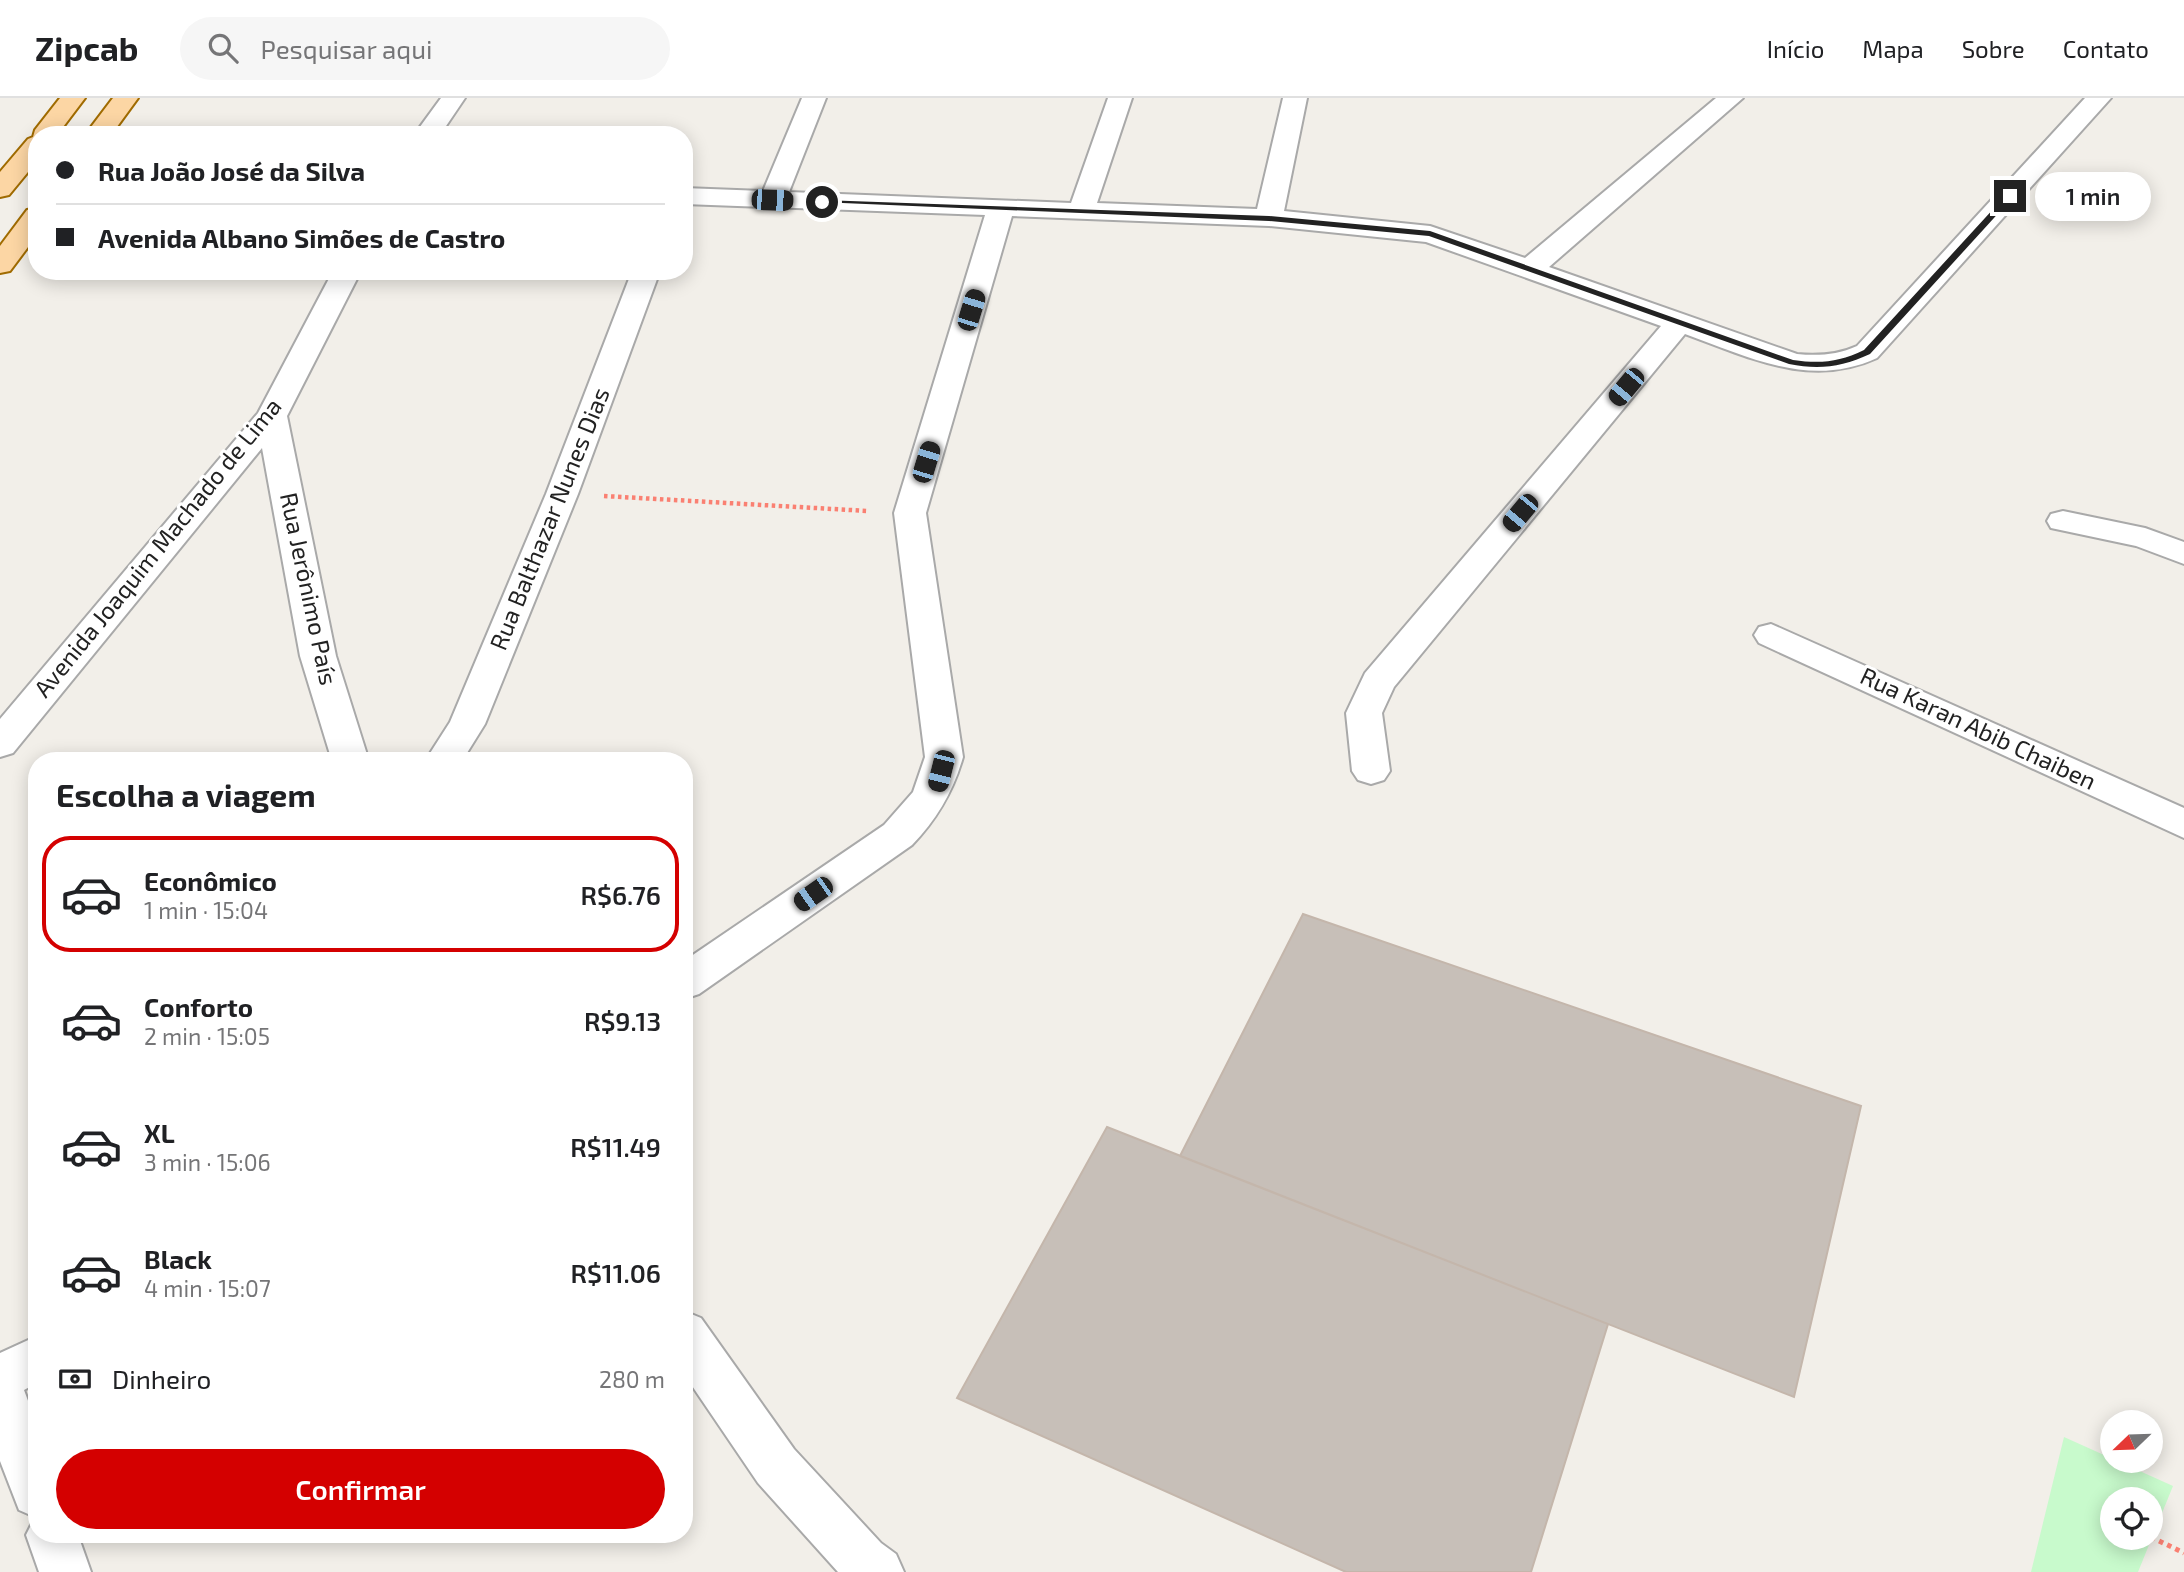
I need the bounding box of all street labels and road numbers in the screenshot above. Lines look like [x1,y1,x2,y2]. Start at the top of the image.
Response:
street label: Rua Balthazar Nunes Dias [483,383,615,654]
street label: Avenida Joaquim Machado de Lima [27,392,287,703]
street label: Rua Jerônimo País [275,490,344,688]
street label: Rua Karan Abib Chaiben [1856,660,2101,795]

